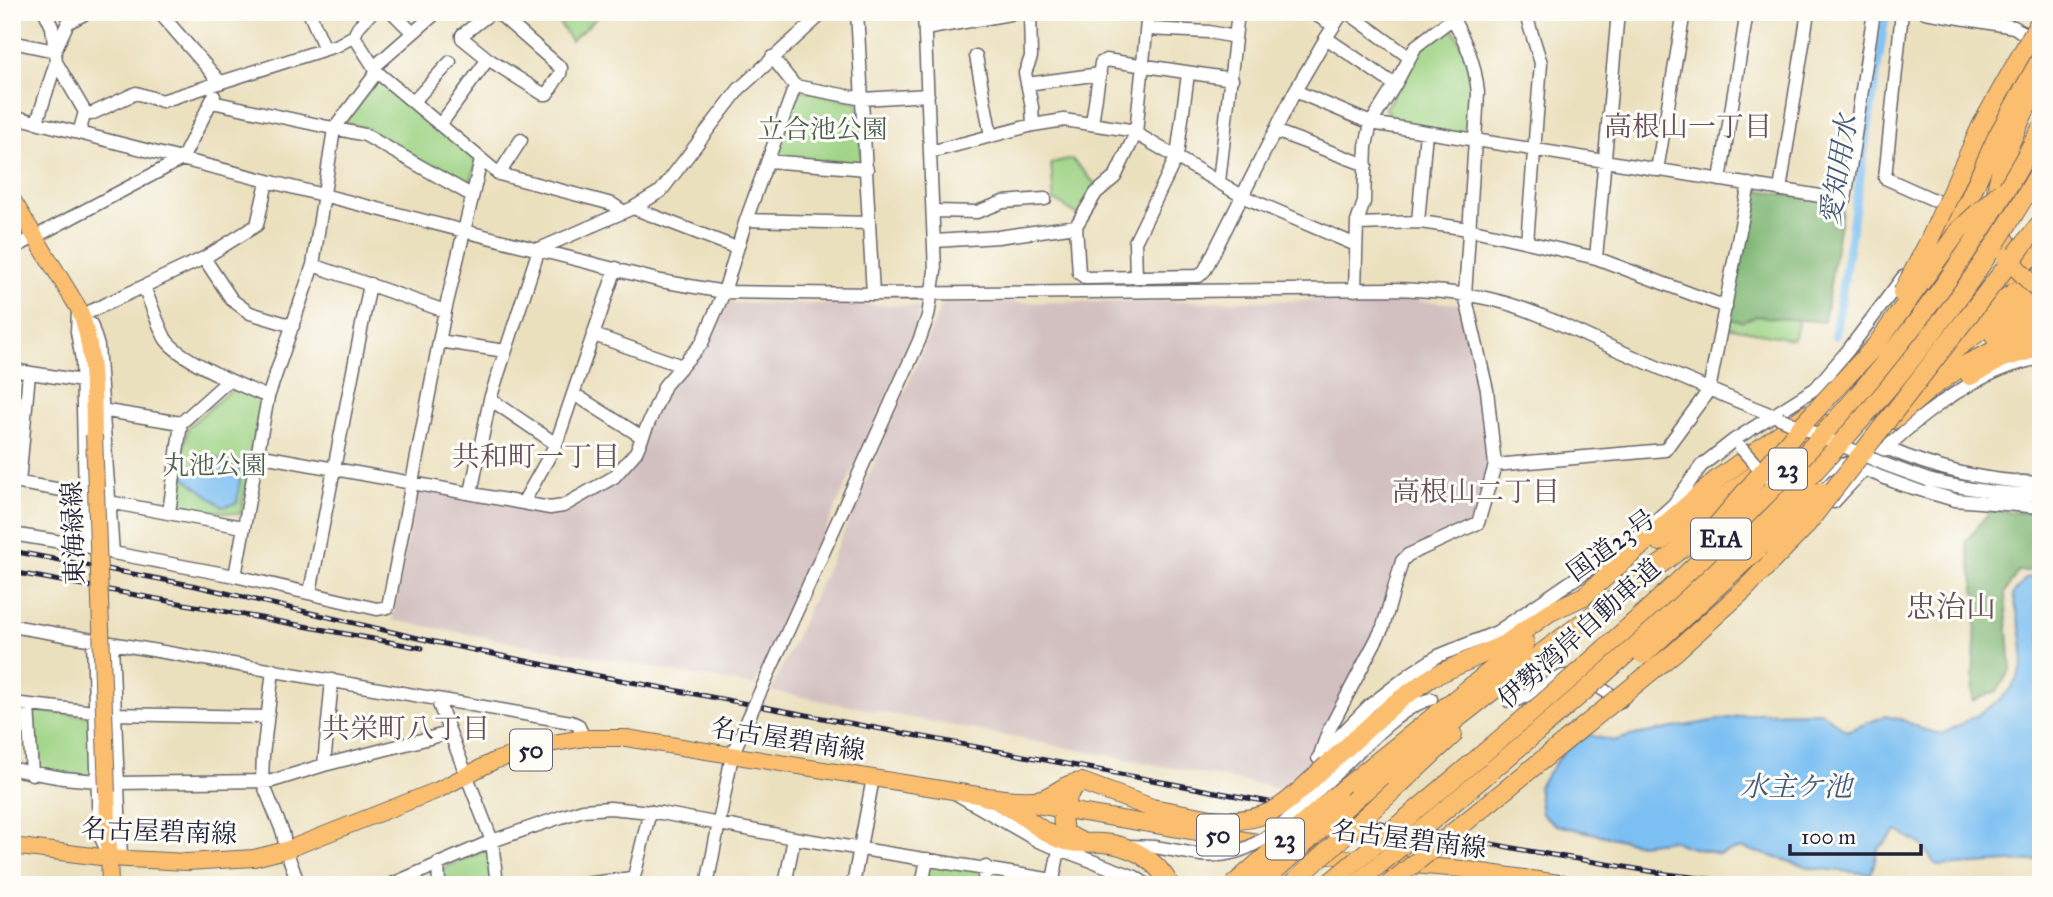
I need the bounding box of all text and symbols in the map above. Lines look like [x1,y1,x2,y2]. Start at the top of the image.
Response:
district label: 高根山一丁目 [1604,109,1772,144]
water label: 愛知用水 [1812,109,1865,228]
park label: 立合池公園 [758,113,888,145]
district label: 共和町一丁目 [452,439,620,474]
road number: 23 [1769,448,1807,490]
park label: 丸池公園 [163,449,267,481]
district label: 高根山二丁目 [1392,474,1560,509]
street label: 東海緑線 [55,480,91,586]
street label: 国道23号 [1561,502,1661,588]
road number: E1A [1691,518,1751,560]
street label: 伊勢湾岸自動車道 [1491,552,1667,714]
district label: 忠治山 [1906,589,1996,625]
district label: 共栄町八丁目 [322,711,490,746]
street label: 名古屋碧南線 [708,711,868,767]
road number: 50 [510,730,552,770]
water label: 水主ケ池 [1740,769,1855,804]
street label: 名古屋碧南線 [80,812,238,850]
scale bar [1790,813,1922,857]
road number: 50 [1197,814,1239,856]
street label: 名古屋碧南線 [1330,814,1488,864]
road number: 23 [1266,818,1304,860]
text: 100 m [1801,824,1856,850]

